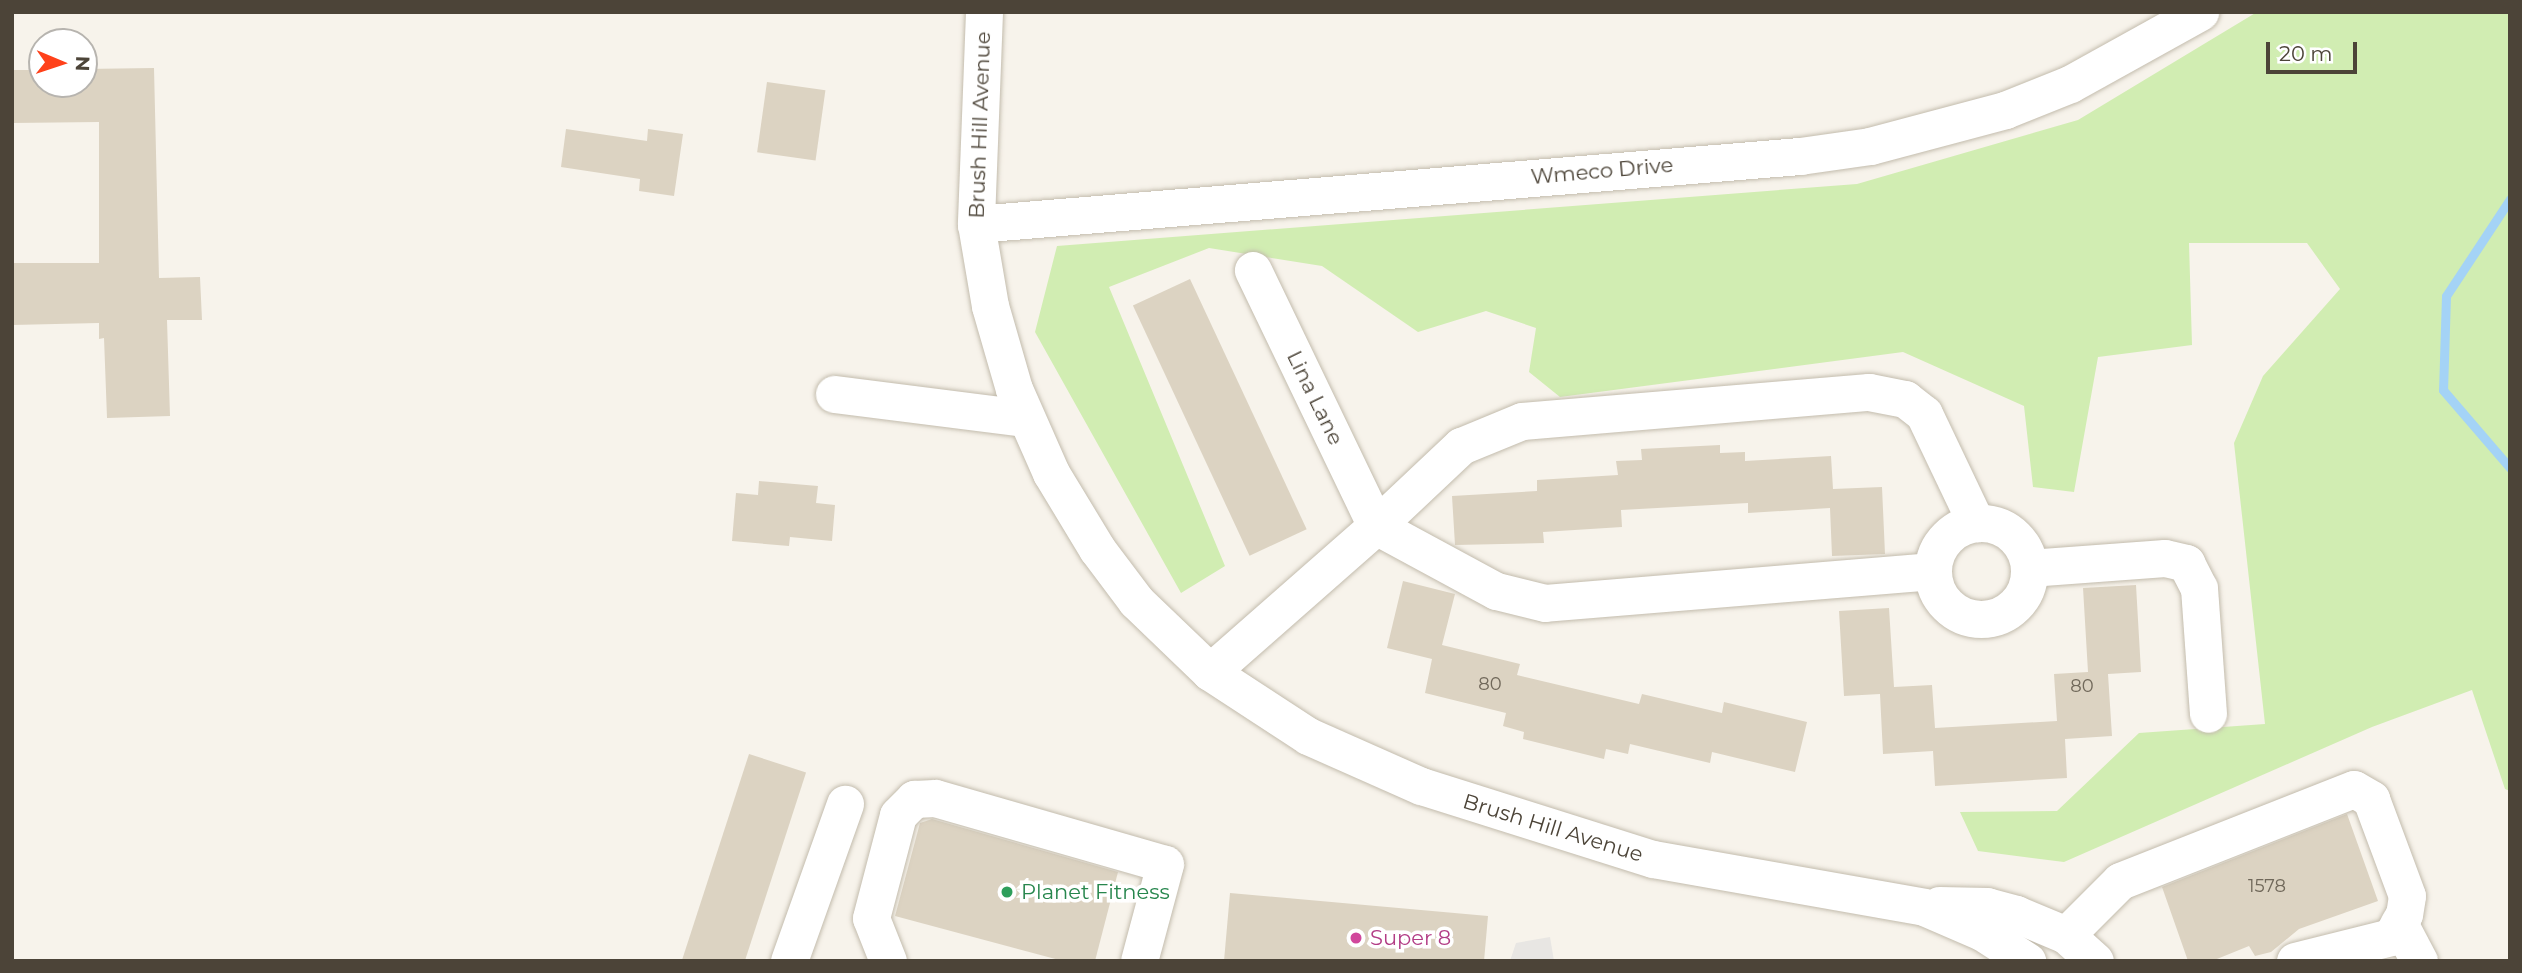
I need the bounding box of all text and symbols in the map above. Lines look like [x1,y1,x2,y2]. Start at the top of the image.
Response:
north arrow [28,28,98,98]
scale bar [2270,28,2361,72]
street label: Brush Hill Avenue [964,31,996,219]
text: 20 m [2279,41,2333,66]
text: N [71,56,94,72]
street label: Wmeco Drive [1530,152,1674,190]
street label: Lina Lane [1281,347,1349,449]
house number: 80 [1478,673,1502,695]
house number: 80 [2070,675,2094,697]
street label: Brush Hill Avenue [1460,789,1646,867]
house number: 1578 [2248,875,2286,897]
place label: Planet Fitness [1021,879,1170,905]
marker: Planet Fitness [999,884,1015,900]
place label: Super 8 [1370,925,1451,951]
marker: Super 8 [1348,930,1364,946]

